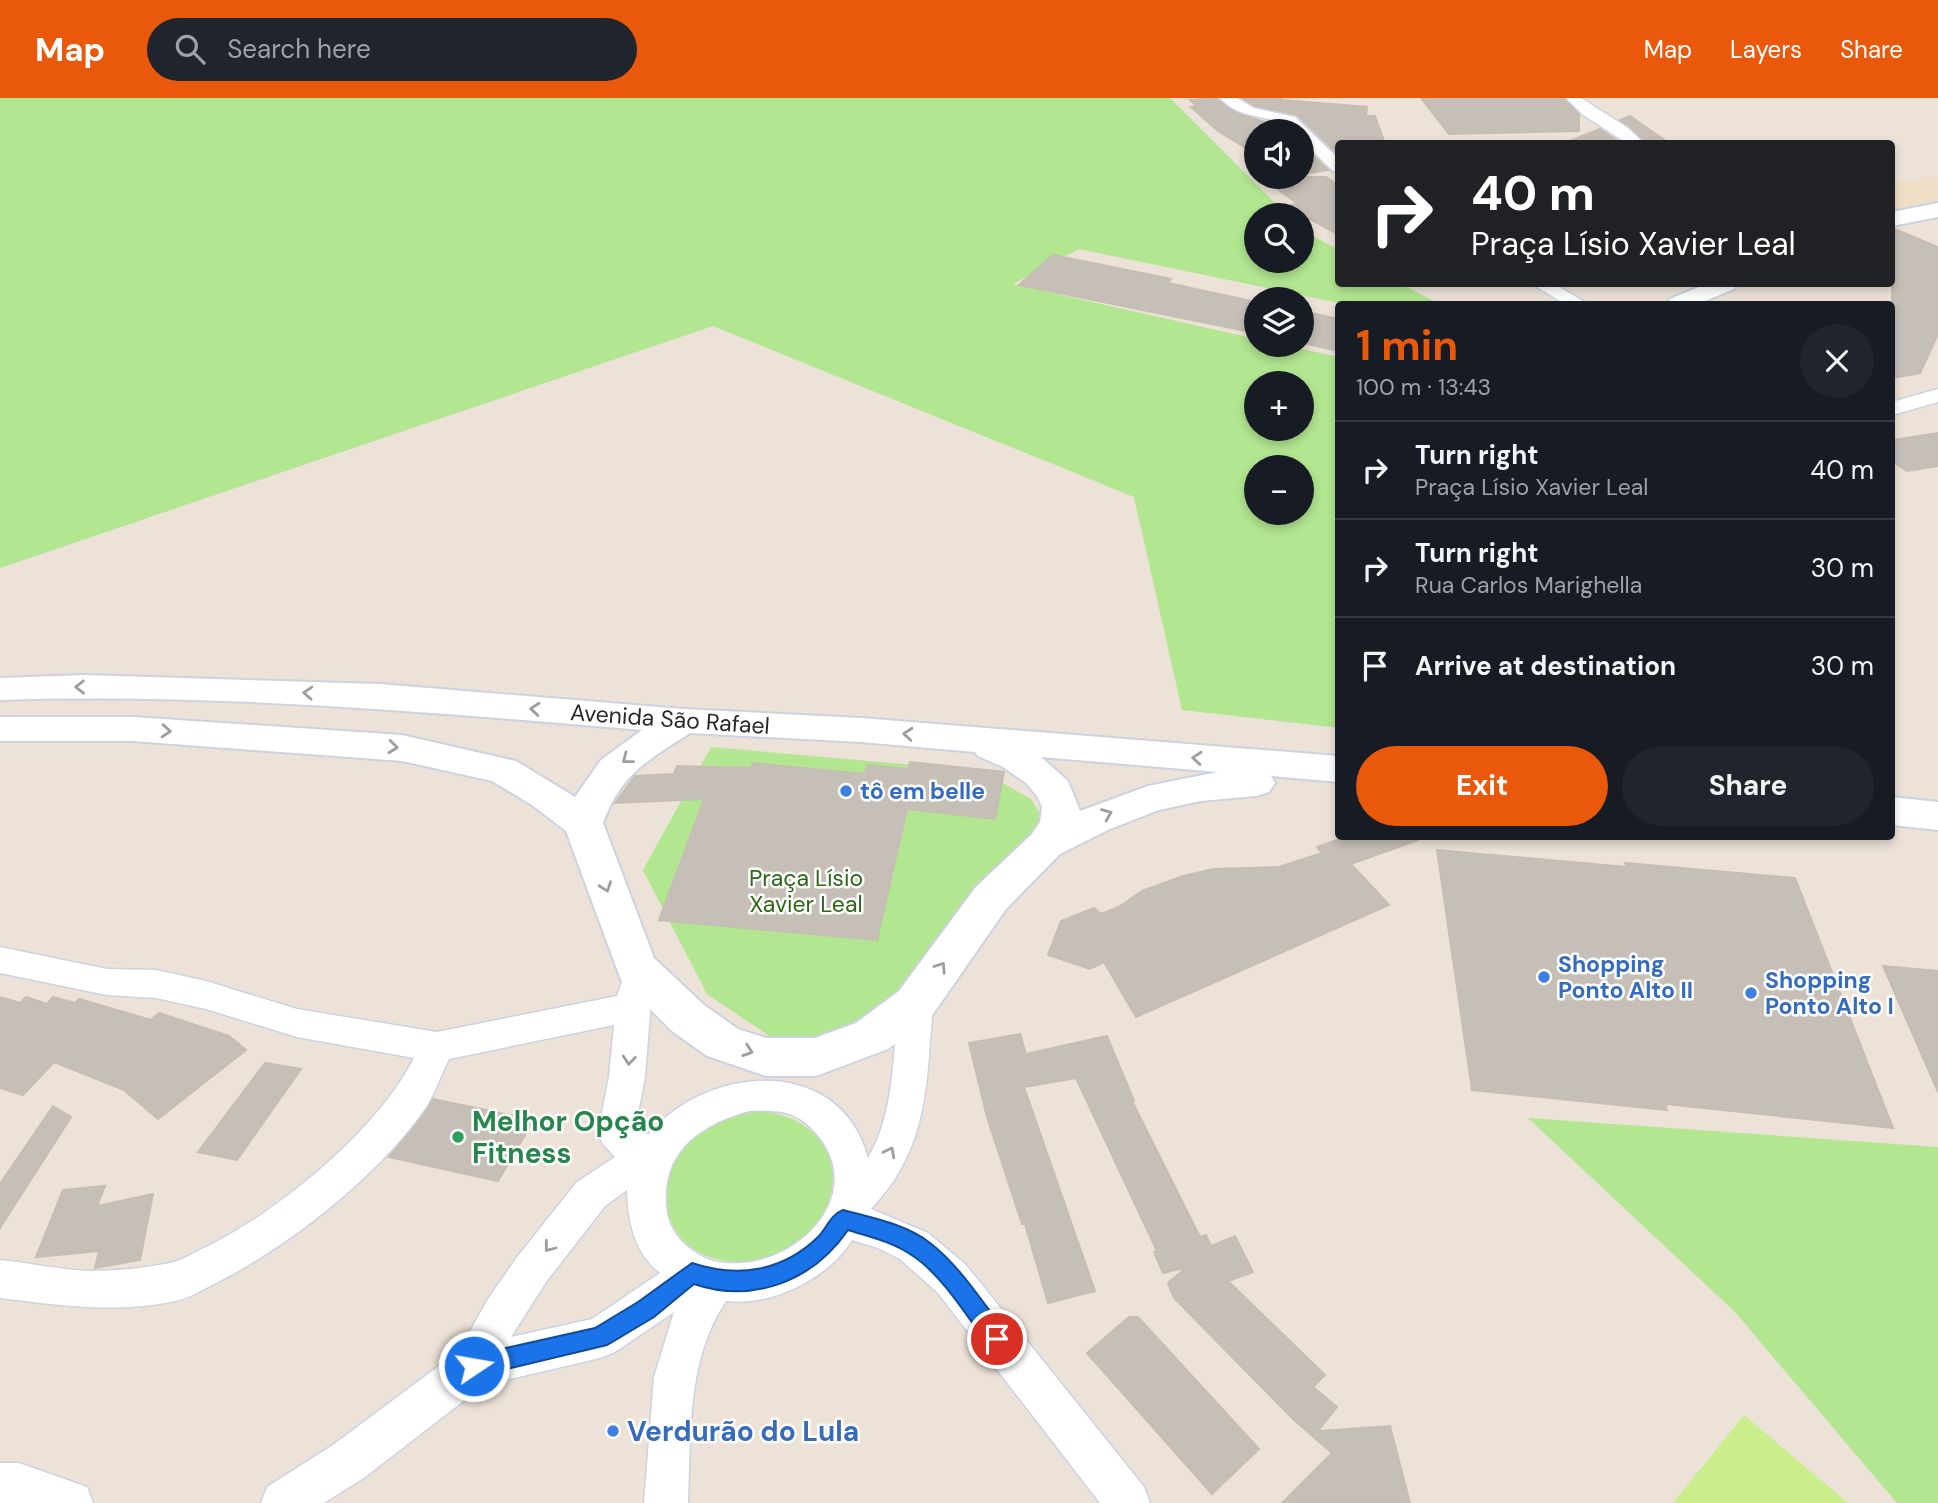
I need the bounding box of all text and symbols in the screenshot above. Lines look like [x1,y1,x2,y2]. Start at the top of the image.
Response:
search box [147,18,637,81]
text: Map [35,28,105,71]
icon: search [171,30,209,68]
text: Search here [227,32,371,66]
text: Map [1644,34,1692,65]
text: Layers [1730,34,1802,65]
text: Share [1840,34,1903,65]
map controls [1244,119,1314,525]
button: sound [1244,119,1314,189]
text: 40 m [1471,161,1595,225]
icon: right [1356,168,1447,259]
button: search [1244,203,1314,273]
text: Praça Lísio Xavier Leal [1471,223,1796,265]
button: layers [1244,287,1314,357]
text: 1 min [1356,318,1458,373]
button: close [1800,324,1874,398]
button: + [1244,371,1314,441]
text: 100 m · 13:43 [1356,372,1491,402]
text: Turn right [1415,438,1539,472]
icon: right [1356,451,1394,489]
text: 40 m [1810,453,1874,487]
button: − [1244,455,1314,525]
text: Praça Lísio Xavier Leal [1415,472,1648,502]
text: Turn right [1415,536,1539,570]
icon: right [1356,549,1394,587]
text: 30 m [1811,551,1874,585]
text: Rua Carlos Marighella [1415,570,1642,600]
icon: arrive [1356,647,1394,685]
text: Arrive at destination [1415,649,1676,683]
text: 30 m [1811,649,1874,683]
one-way arrow [75,679,86,694]
one-way arrow [302,685,313,700]
street label: Avenida São Rafael [569,697,771,741]
one-way arrow [529,702,540,717]
one-way arrow [161,723,172,738]
one-way arrow [902,727,913,742]
one-way arrow [388,739,399,754]
button: Exit [1356,746,1608,826]
button: Share [1622,746,1874,826]
one-way arrow [622,751,634,764]
one-way arrow [1192,751,1203,766]
place label: tô em belle [860,776,985,806]
marker: tô em belle [838,783,854,799]
one-way arrow [1100,808,1112,822]
park label: Praça Lísio Xavier Leal [749,863,863,919]
one-way arrow [598,881,612,893]
place label: Shopping Ponto Alto II [1558,949,1693,1005]
one-way arrow [933,962,945,975]
place label: Shopping Ponto Alto I [1765,965,1894,1021]
marker: Shopping Ponto Alto II [1536,969,1552,985]
marker: Shopping Ponto Alto I [1743,985,1759,1001]
one-way arrow [741,1043,753,1057]
one-way arrow [622,1055,637,1066]
place label: Melhor Opção Fitness [472,1103,664,1172]
marker: Melhor Opção Fitness [450,1129,466,1145]
one-way arrow [882,1147,896,1160]
one-way arrow [544,1240,557,1252]
pin [967,1309,1027,1369]
icon: arrive [978,1320,1016,1358]
position arrow [437,1329,511,1403]
place label: Verdurão do Lula [627,1413,859,1450]
marker: Verdurão do Lula [605,1423,621,1439]

